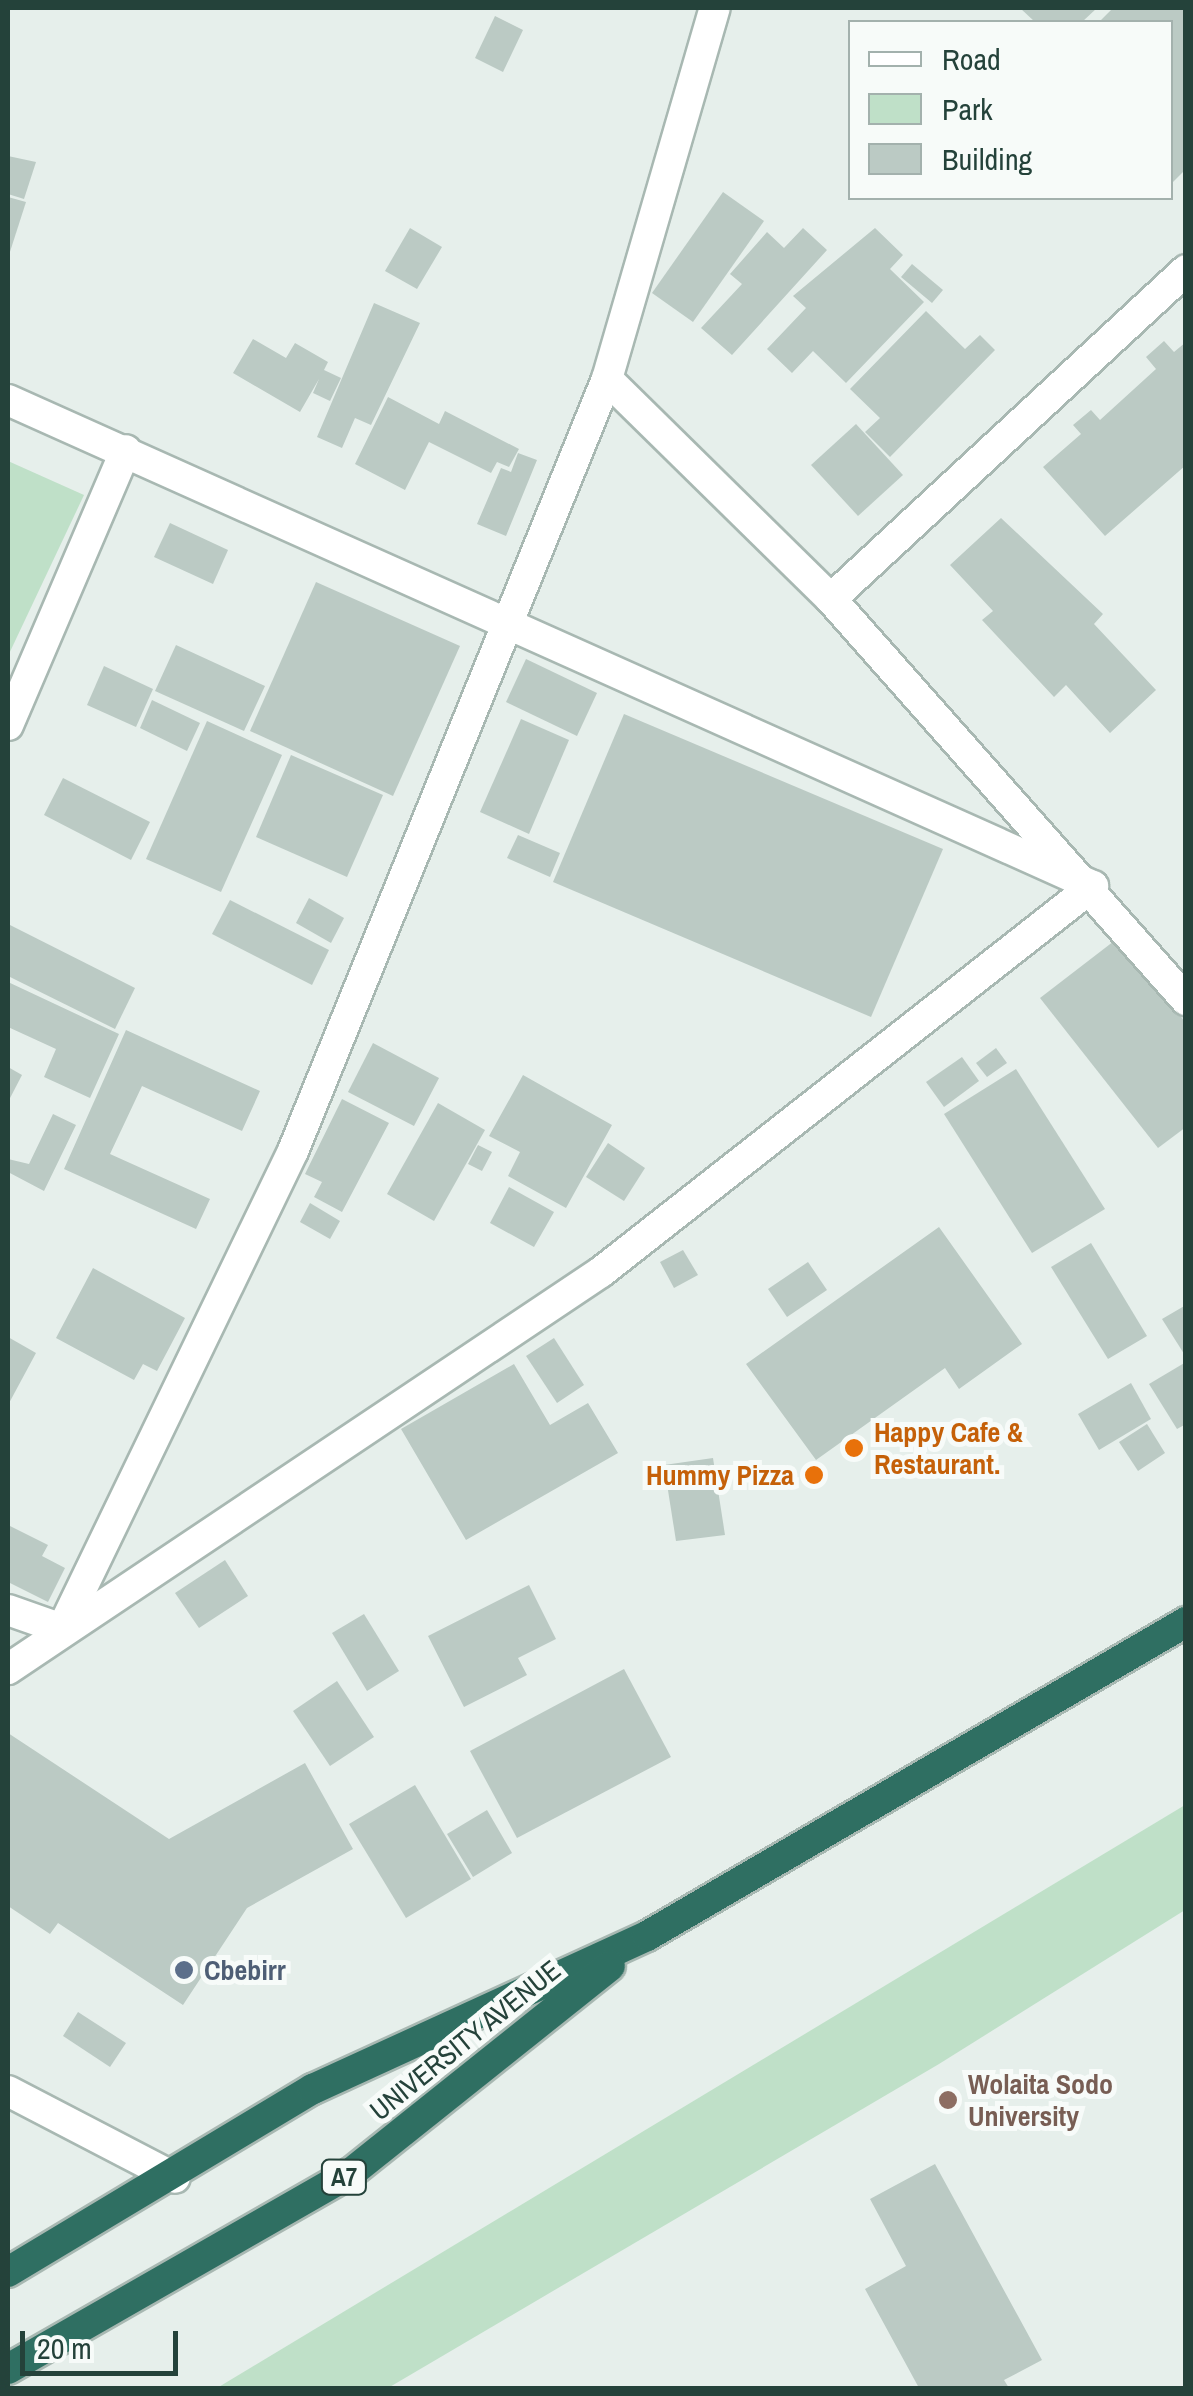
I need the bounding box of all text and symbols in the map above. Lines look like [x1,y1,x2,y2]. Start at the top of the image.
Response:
legend [848,20,1173,200]
text: Road [942,39,1001,79]
text: Park [942,89,993,129]
text: Building [942,139,1032,179]
place label: Happy Cafe & Restaurant. [874,1415,1023,1481]
marker: Happy Cafe & Restaurant. [843,1437,865,1459]
place label: Hummy Pizza [646,1458,794,1492]
marker: Hummy Pizza [803,1464,825,1486]
street label: UNIVERSITY AVENUE [362,1952,568,2128]
place label: Cbebirr [204,1953,286,1987]
marker: Cbebirr [173,1959,195,1981]
place label: Wolaita Sodo University [968,2067,1113,2133]
marker: Wolaita Sodo University [937,2089,959,2111]
road number: A7 [319,2157,369,2197]
scale bar [25,2311,182,2373]
text: 20 m [37,2328,92,2368]

